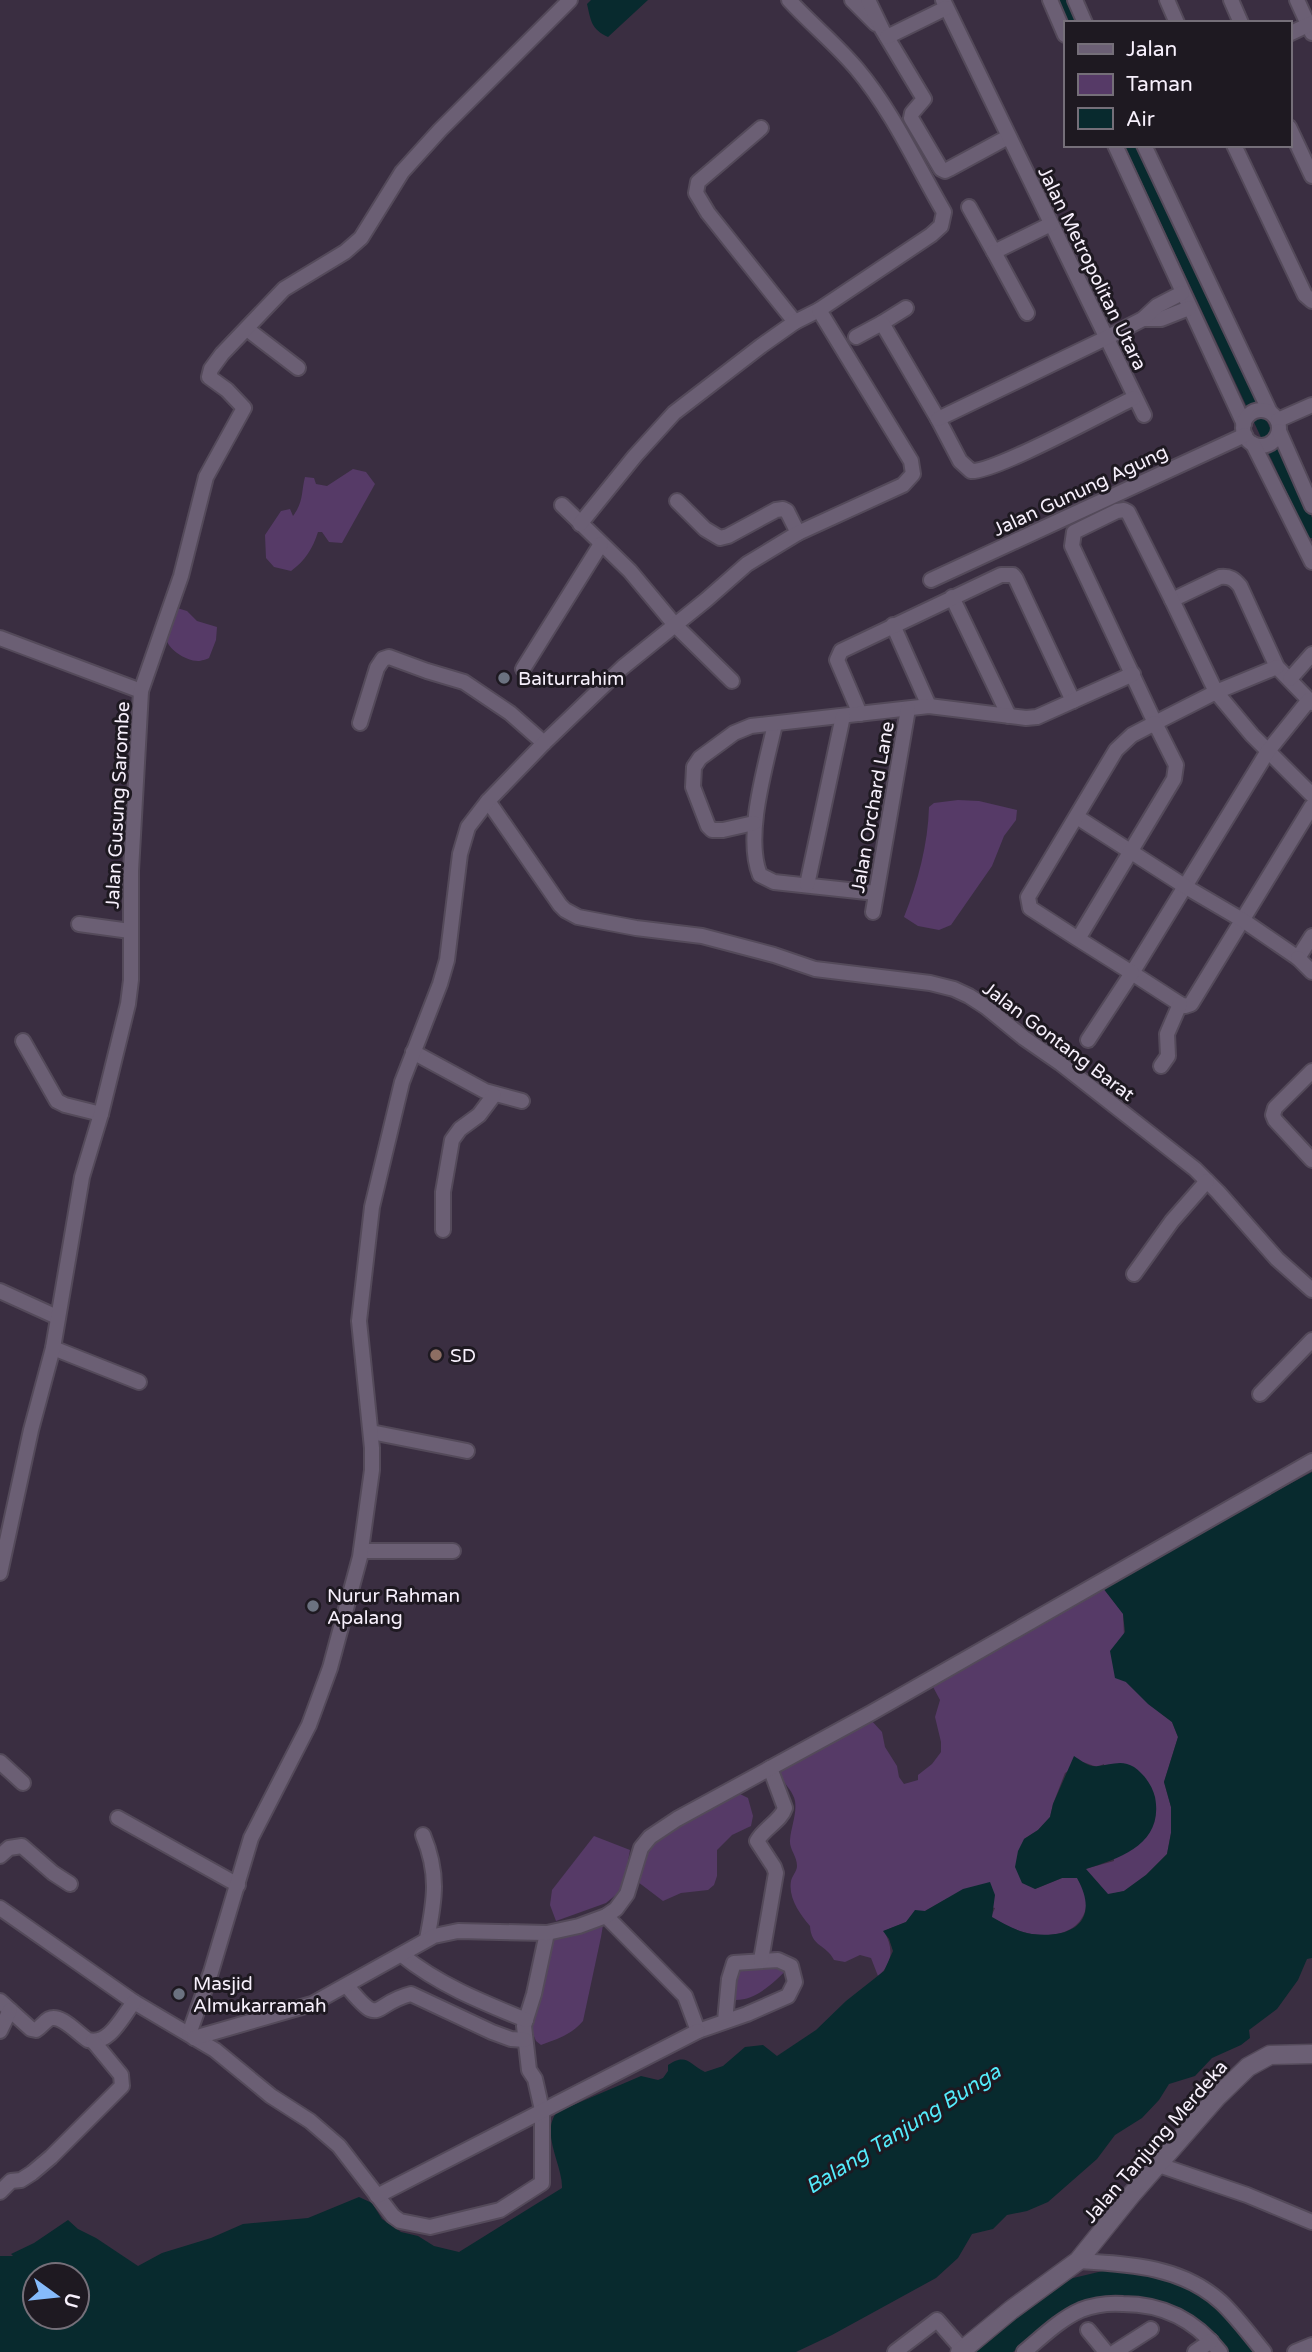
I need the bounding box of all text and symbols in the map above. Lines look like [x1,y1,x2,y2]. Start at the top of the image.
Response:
legend [1064,21,1291,147]
text: Jalan [1126,37,1177,62]
text: Taman [1126,72,1193,97]
text: Air [1126,107,1155,132]
street label: Jalan Metropolitan Utara [1033,163,1151,374]
street label: Jalan Gunung Agung [990,441,1171,541]
place label: Baiturrahim [518,668,624,690]
marker: Baiturrahim [496,670,512,686]
street label: Jalan Gusung Sarombe [102,701,134,909]
street label: Jalan Orchard Lane [847,720,899,895]
street label: Jalan Gontang Barat [978,978,1138,1106]
place label: SD [450,1345,476,1367]
marker: SD [428,1347,444,1363]
place label: Nurur Rahman Apalang [327,1585,460,1629]
marker: Nurur Rahman Apalang [305,1598,321,1614]
place label: Masjid Almukarramah [193,1973,327,2017]
marker: Masjid Almukarramah [171,1986,187,2002]
street label: Jalan Tanjung Merdeka [1079,2056,1232,2227]
water label: Balang Tanjung Bunga [801,2059,1006,2200]
north arrow [21,2261,91,2331]
text: U [59,2290,84,2310]

